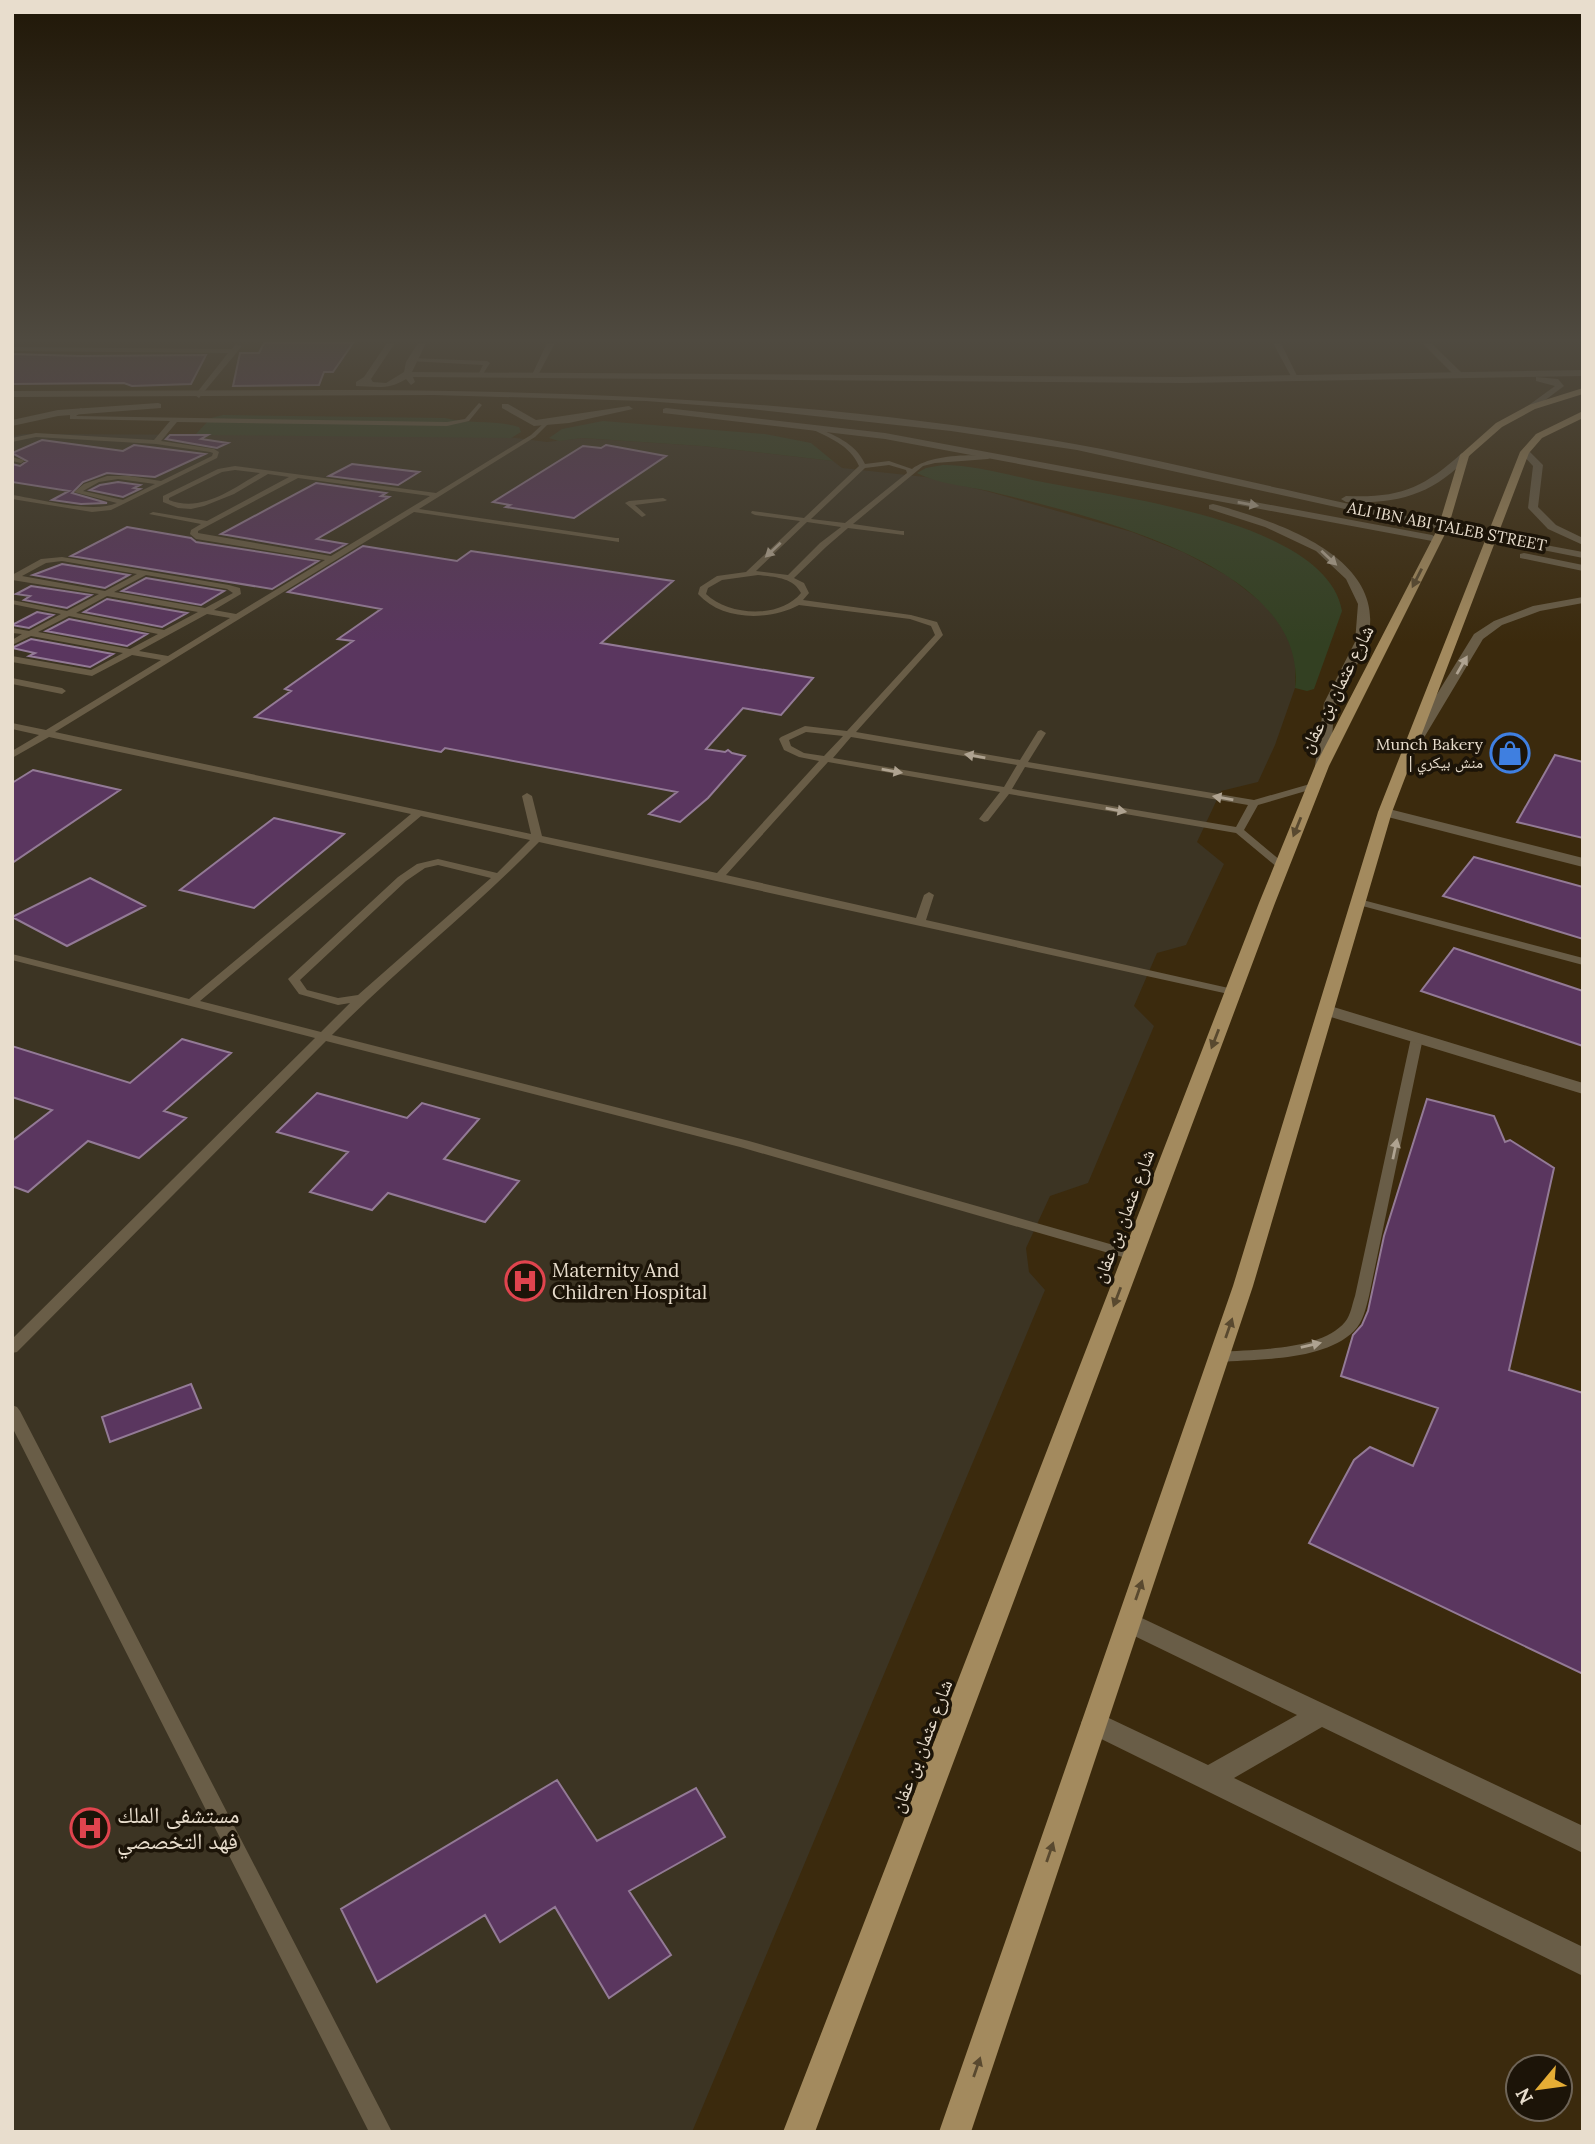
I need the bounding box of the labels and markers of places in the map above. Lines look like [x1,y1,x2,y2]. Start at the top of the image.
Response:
shop icon: Munch Bakery | منش بيكري [1489,732,1531,774]
place label: Munch Bakery | منش بيكري [1376,734,1484,775]
place label: Maternity And Children Hospital [552,1258,707,1304]
hospital icon: Maternity And Children Hospital [504,1260,546,1302]
place label: مستشفى الملك فهد التخصصي [117,1800,239,1860]
hospital icon: مستشفى الملك فهد التخصصي [69,1807,111,1849]

